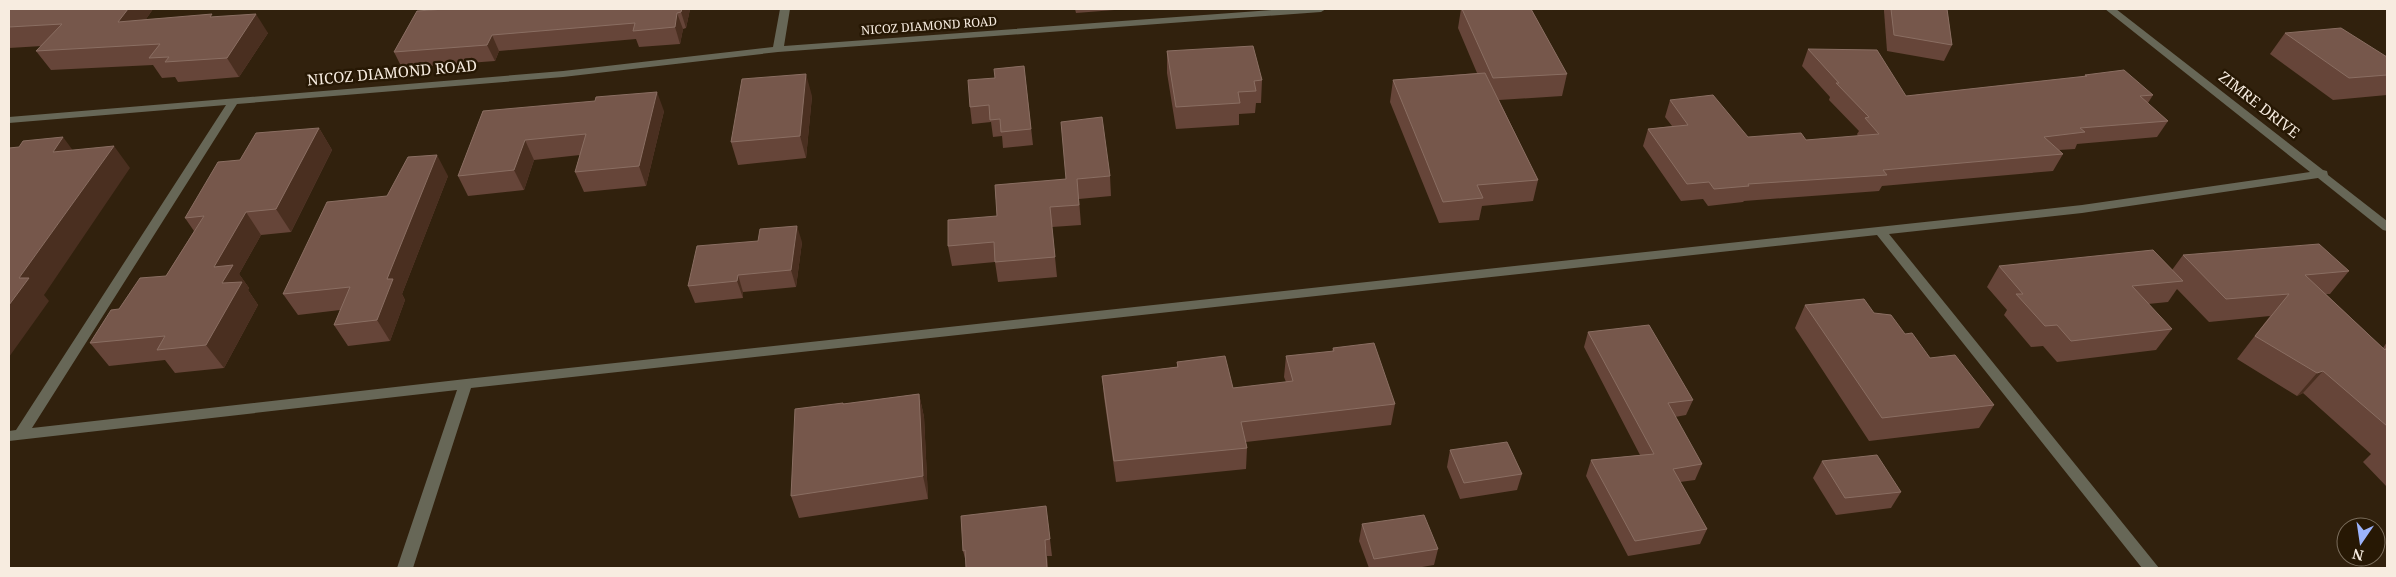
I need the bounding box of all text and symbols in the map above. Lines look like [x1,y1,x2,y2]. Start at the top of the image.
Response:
street label: NICOZ DIAMOND ROAD [860,12,998,39]
street label: NICOZ DIAMOND ROAD [306,55,478,89]
street label: ZIMRE DRIVE [2215,66,2304,142]
north arrow [2336,517,2386,567]
text: N [2350,545,2365,566]

